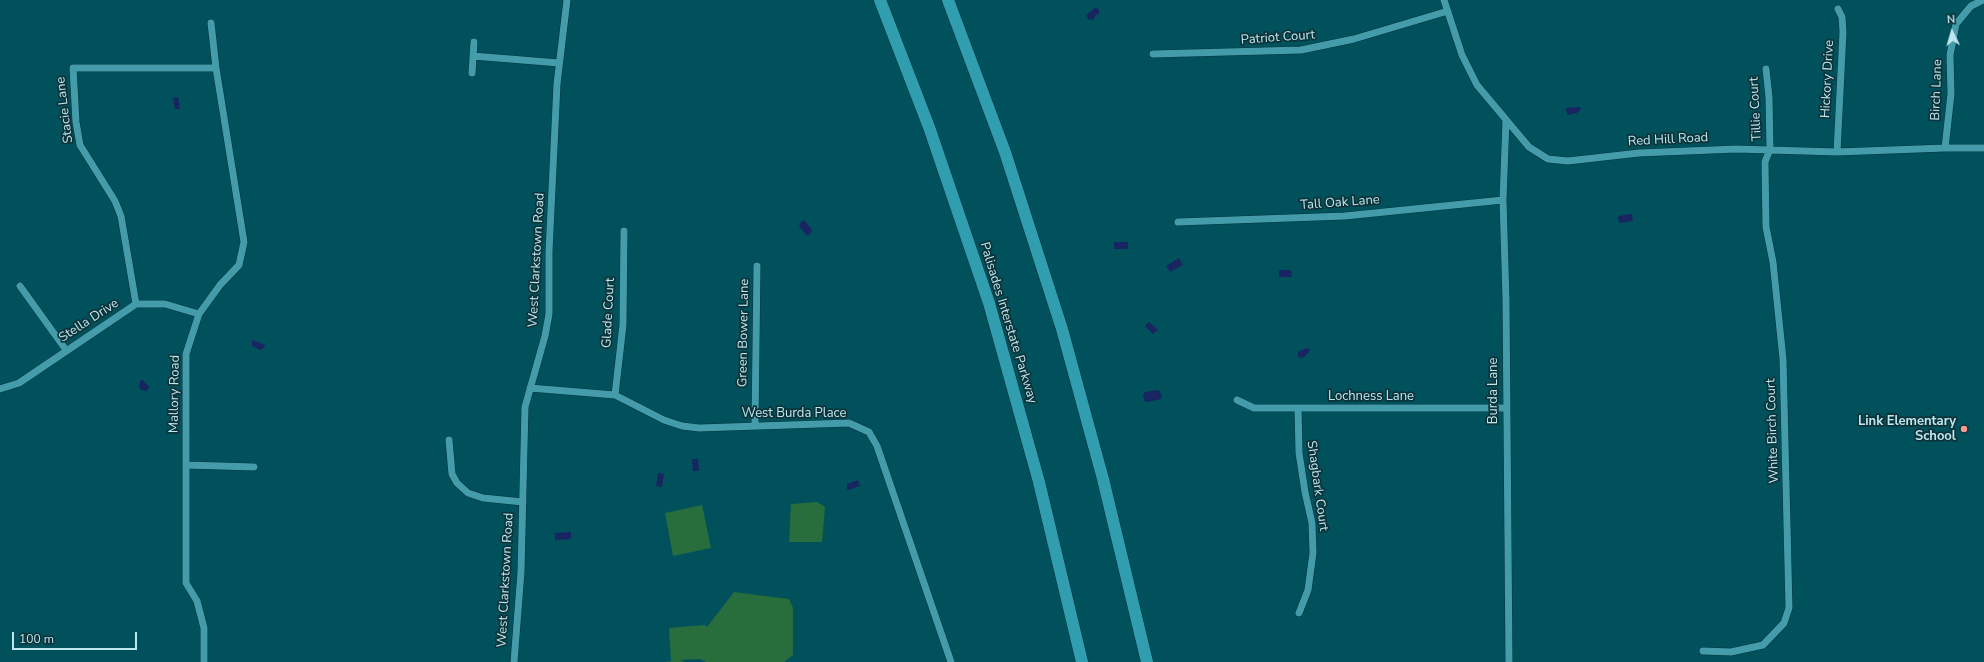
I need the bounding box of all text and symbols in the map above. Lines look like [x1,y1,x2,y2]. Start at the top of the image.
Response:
north arrow [1932,12,1972,52]
text: N [1946,12,1956,27]
street label: Patriot Court [1240,28,1316,48]
street label: Hickory Drive [1818,39,1838,119]
street label: Birch Lane [1928,59,1946,121]
street label: Stacie Lane [53,76,77,144]
street label: Tillie Court [1747,77,1765,141]
street label: Red Hill Road [1627,130,1709,150]
street label: West Clarkstown Road [526,192,548,328]
street label: Tall Oak Lane [1300,192,1380,214]
street label: Palisades Interstate Parkway [976,240,1040,406]
street label: Glade Court [599,277,619,349]
street label: Green Bower Lane [735,279,753,387]
street label: Stella Drive [56,296,122,346]
street label: Mallory Road [167,355,183,433]
street label: Burda Lane [1486,358,1502,424]
street label: White Birch Court [1763,378,1783,484]
street label: Lochness Lane [1328,389,1414,405]
street label: West Burda Place [742,406,846,422]
place label: Link Elementary School [1858,414,1956,445]
marker: Link Elementary School [1959,424,1969,434]
street label: Shagbark Court [1303,440,1331,532]
street label: West Clarkstown Road [495,512,517,648]
scale bar [14,624,139,650]
text: 100 m [19,631,54,647]

